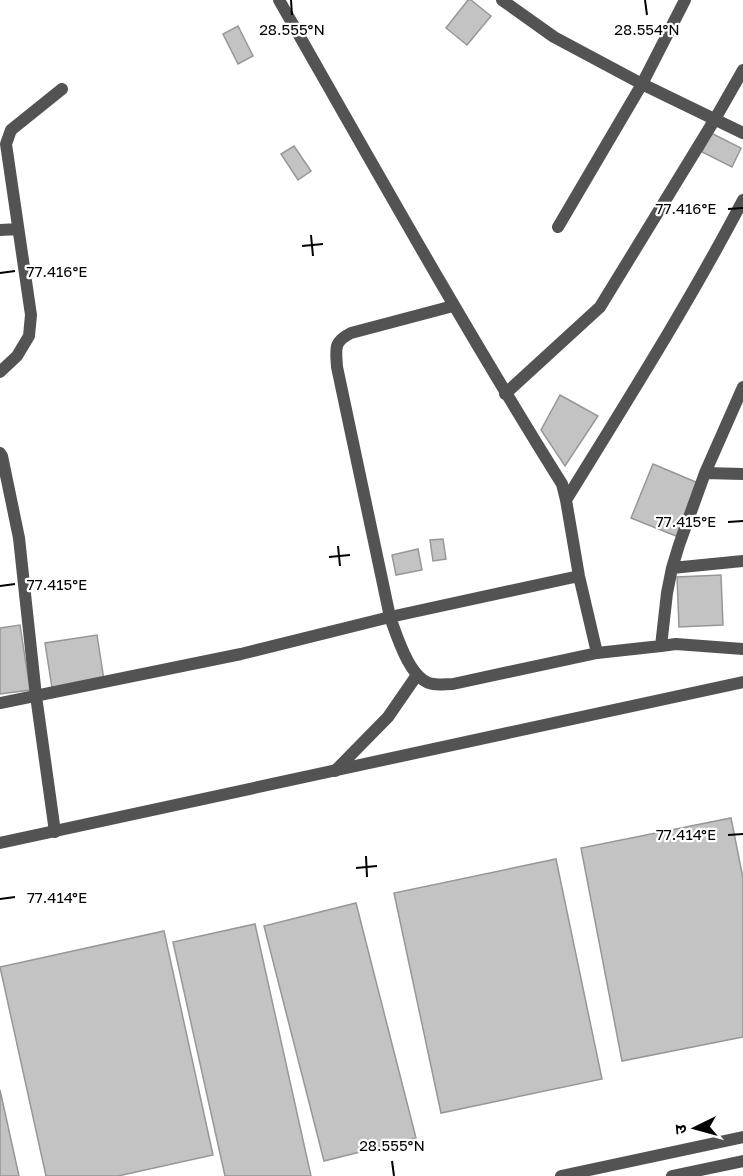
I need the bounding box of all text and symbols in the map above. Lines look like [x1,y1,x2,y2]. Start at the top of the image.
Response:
text: 28.555°N [259,20,325,38]
text: 28.554°N [614,20,680,38]
text: 77.416°E [656,199,716,217]
text: 77.416°E [27,262,87,280]
text: 77.415°E [656,512,716,530]
text: 77.415°E [27,575,87,593]
text: 77.414°E [656,825,716,843]
text: 77.414°E [27,888,87,906]
north arrow [665,1098,725,1158]
text: उ [670,1123,690,1135]
text: 28.555°N [359,1136,425,1154]

